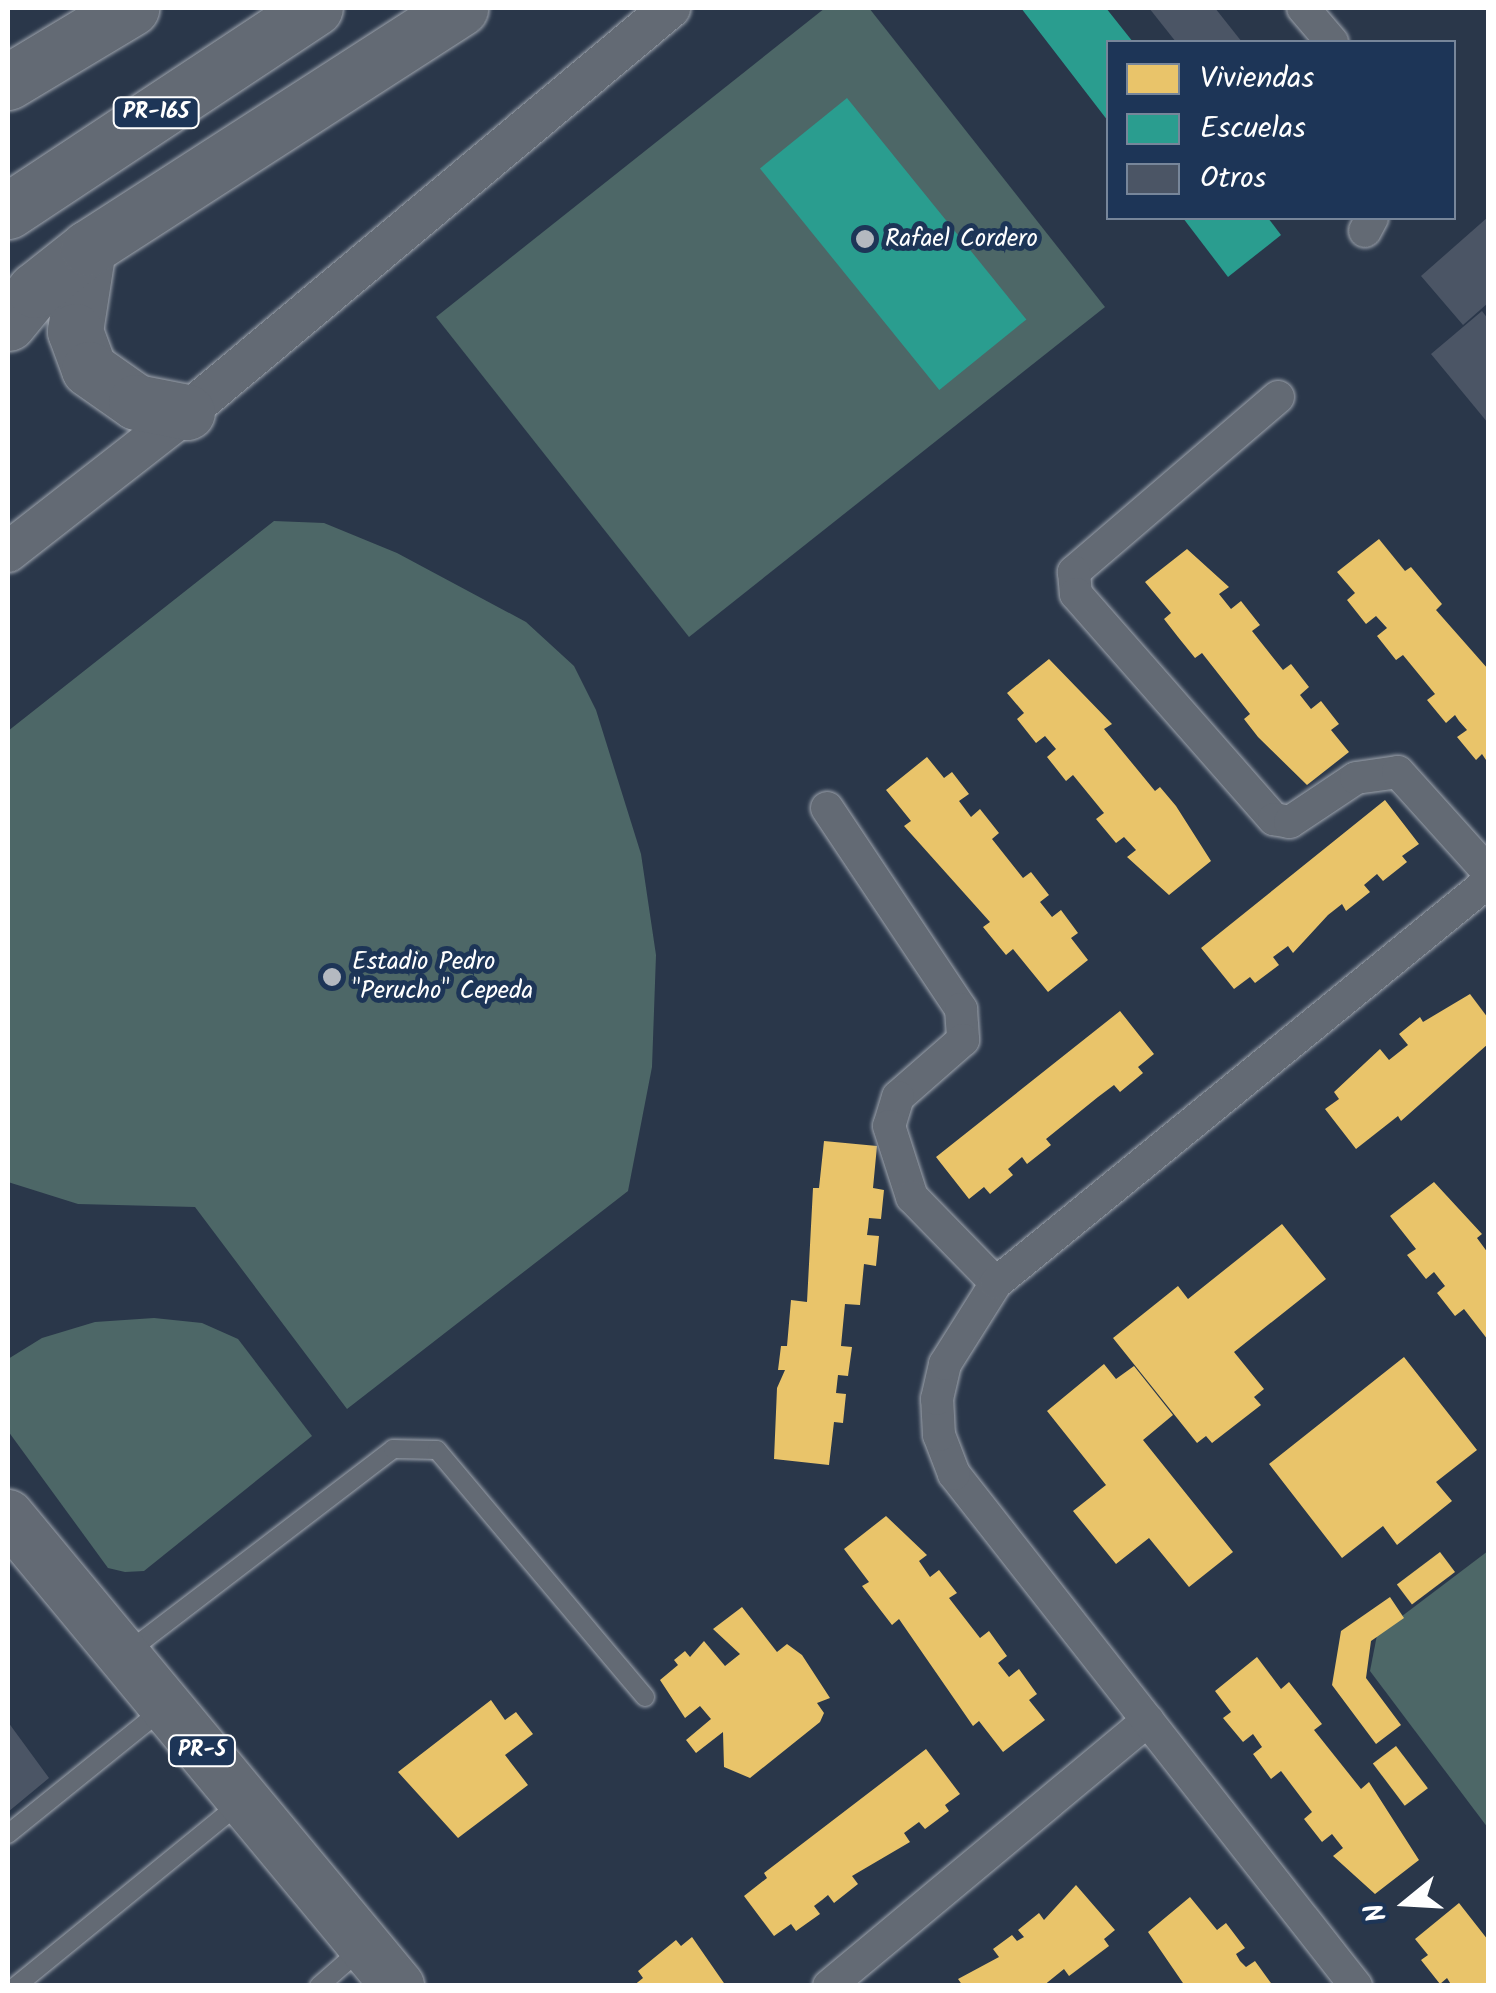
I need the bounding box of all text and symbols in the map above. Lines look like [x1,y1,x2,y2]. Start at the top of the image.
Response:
legend [1106,40,1456,220]
text: Viviendas [1200,55,1314,103]
road number: PR-165 [111,96,201,130]
text: Escuelas [1200,105,1306,153]
text: Otros [1200,155,1266,203]
place label: Rafael Cordero [885,224,1038,254]
marker: Rafael Cordero [854,228,876,250]
place label: Estadio Pedro "Perucho" Cepeda [352,948,533,1007]
marker: Estadio Pedro "Perucho" Cepeda [321,966,343,988]
road number: PR-5 [167,1734,237,1768]
north arrow [1356,1853,1456,1953]
text: N [1353,1897,1401,1928]

